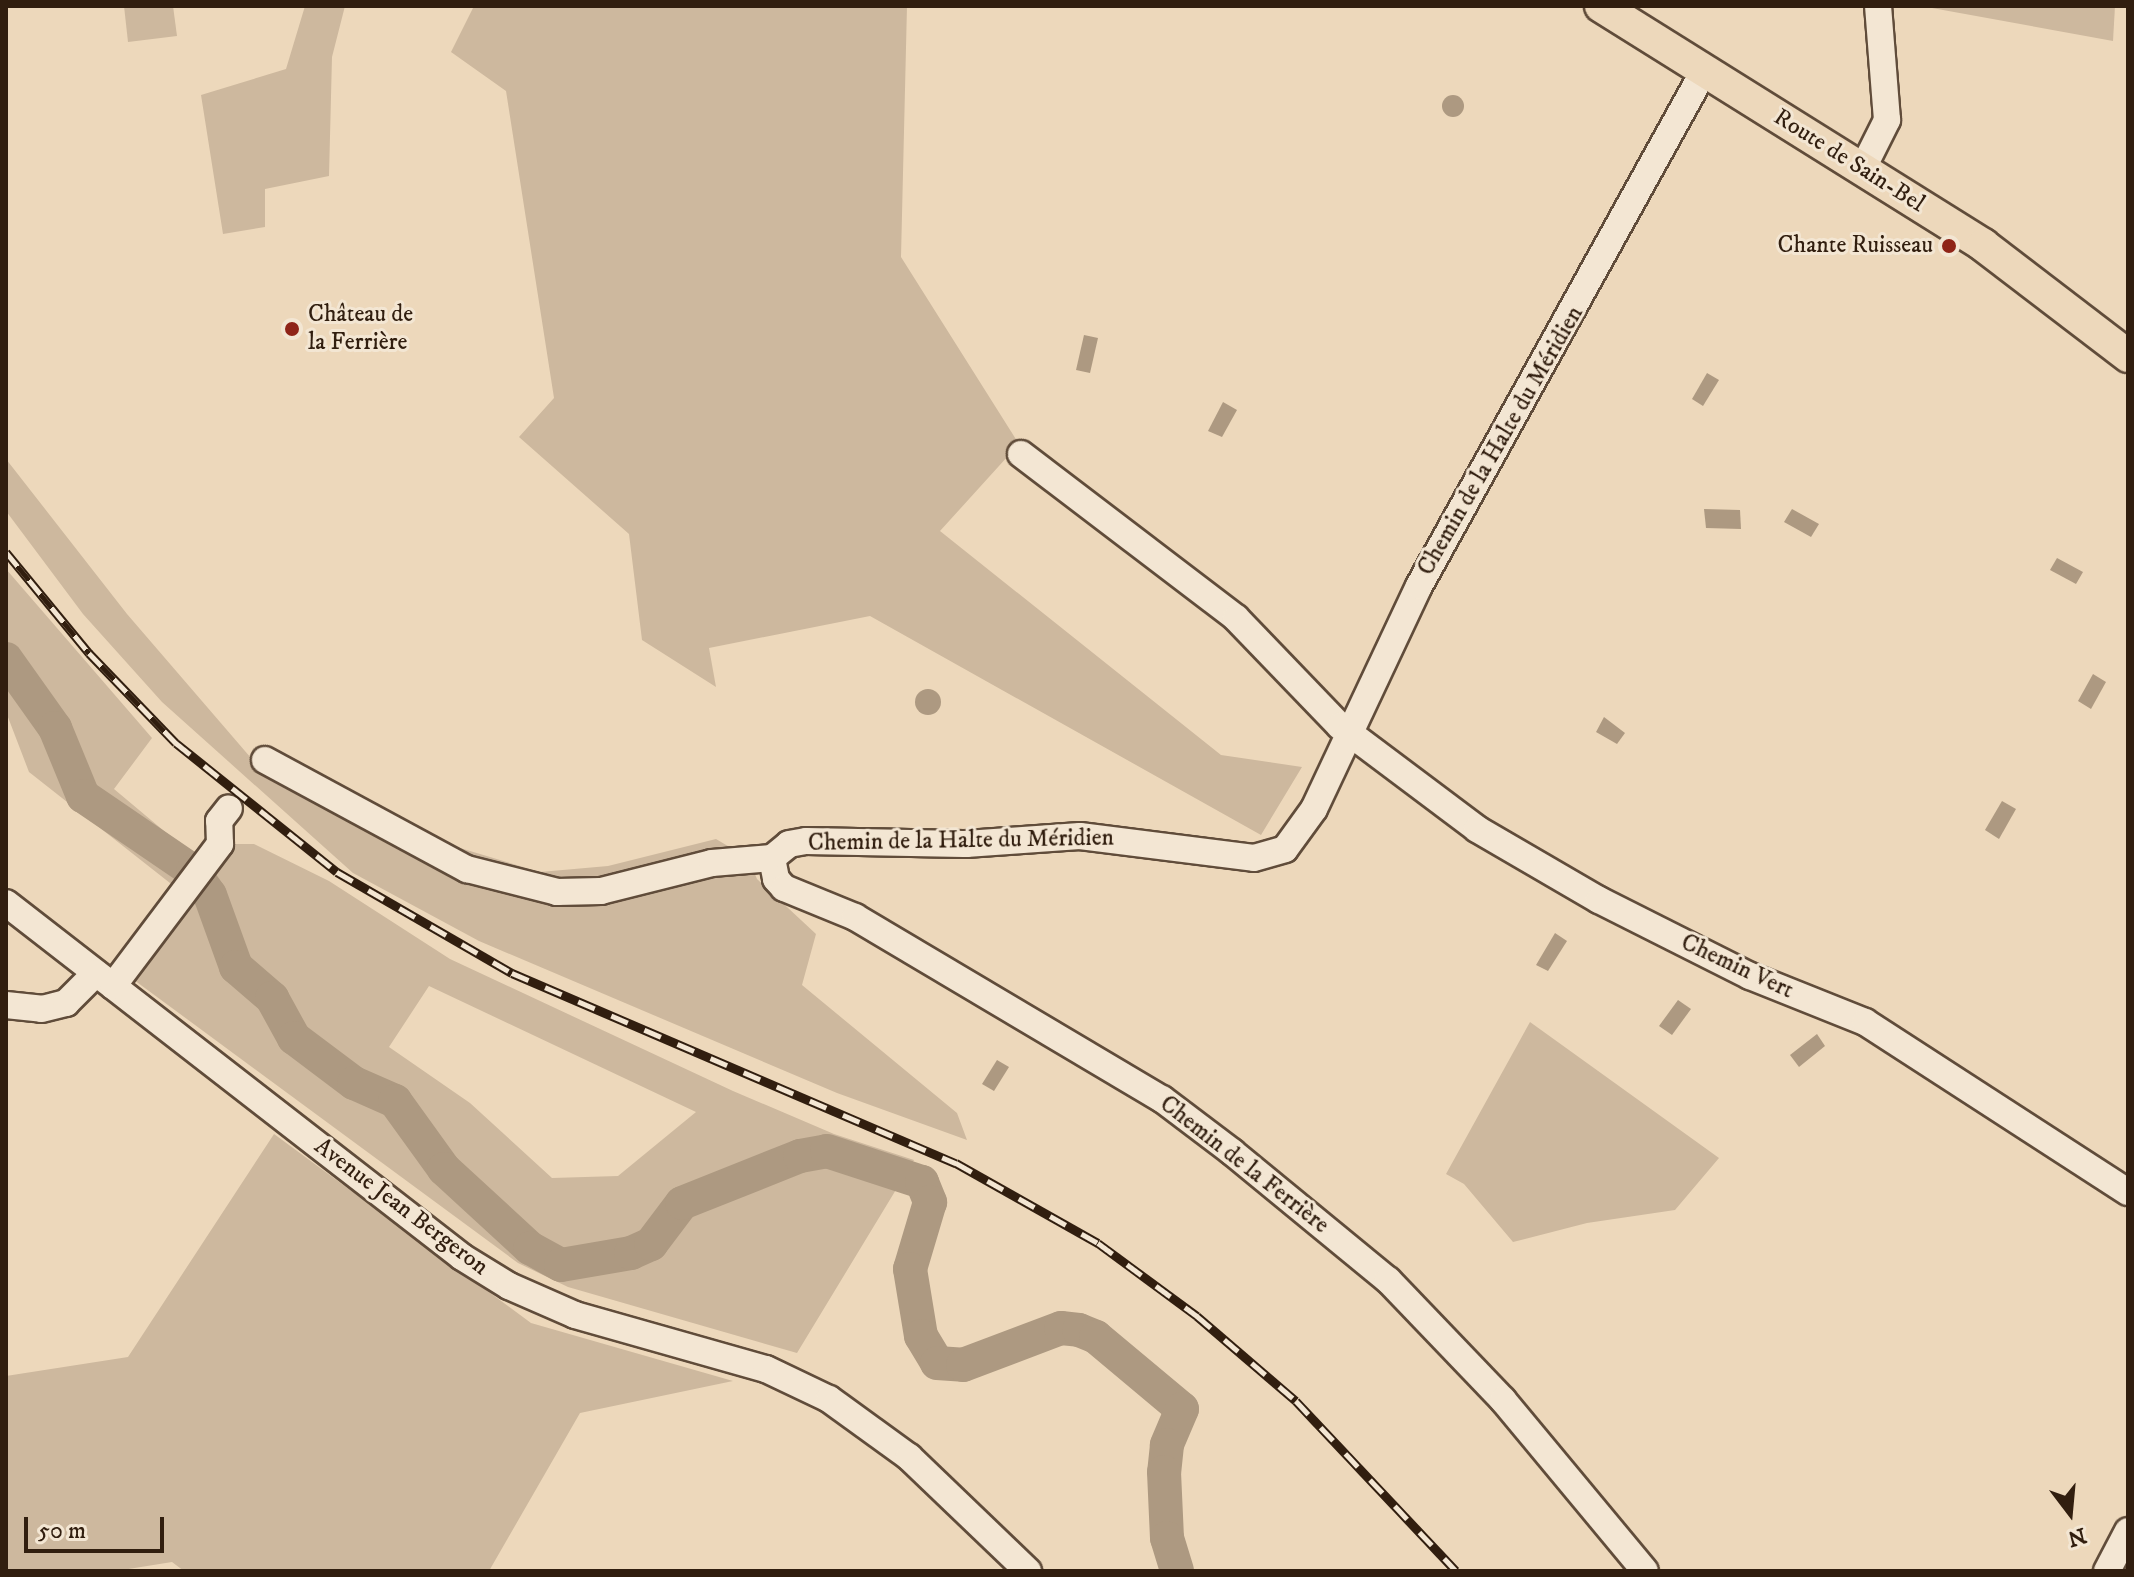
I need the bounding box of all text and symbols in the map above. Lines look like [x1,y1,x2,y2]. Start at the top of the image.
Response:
street label: Route de Sain-Bel [1768,103,1930,219]
place label: Chante Ruisseau [1778,232,1933,260]
marker: Chante Ruisseau [1940,237,1958,255]
place label: Château de la Ferrière [308,301,413,357]
street label: Chemin de la Halte du Méridien [1412,301,1590,581]
marker: Château de la Ferrière [283,320,301,338]
street label: Chemin de la Halte du Méridien [808,824,1114,858]
street label: Chemin Vert [1676,928,1798,1006]
street label: Chemin de la Ferrière [1154,1090,1334,1240]
street label: Avenue Jean Bergeron [308,1132,494,1282]
north arrow [2030,1473,2110,1553]
scale bar [28,1501,168,1551]
text: 50 m [38,1516,86,1546]
text: N [2064,1521,2089,1552]

